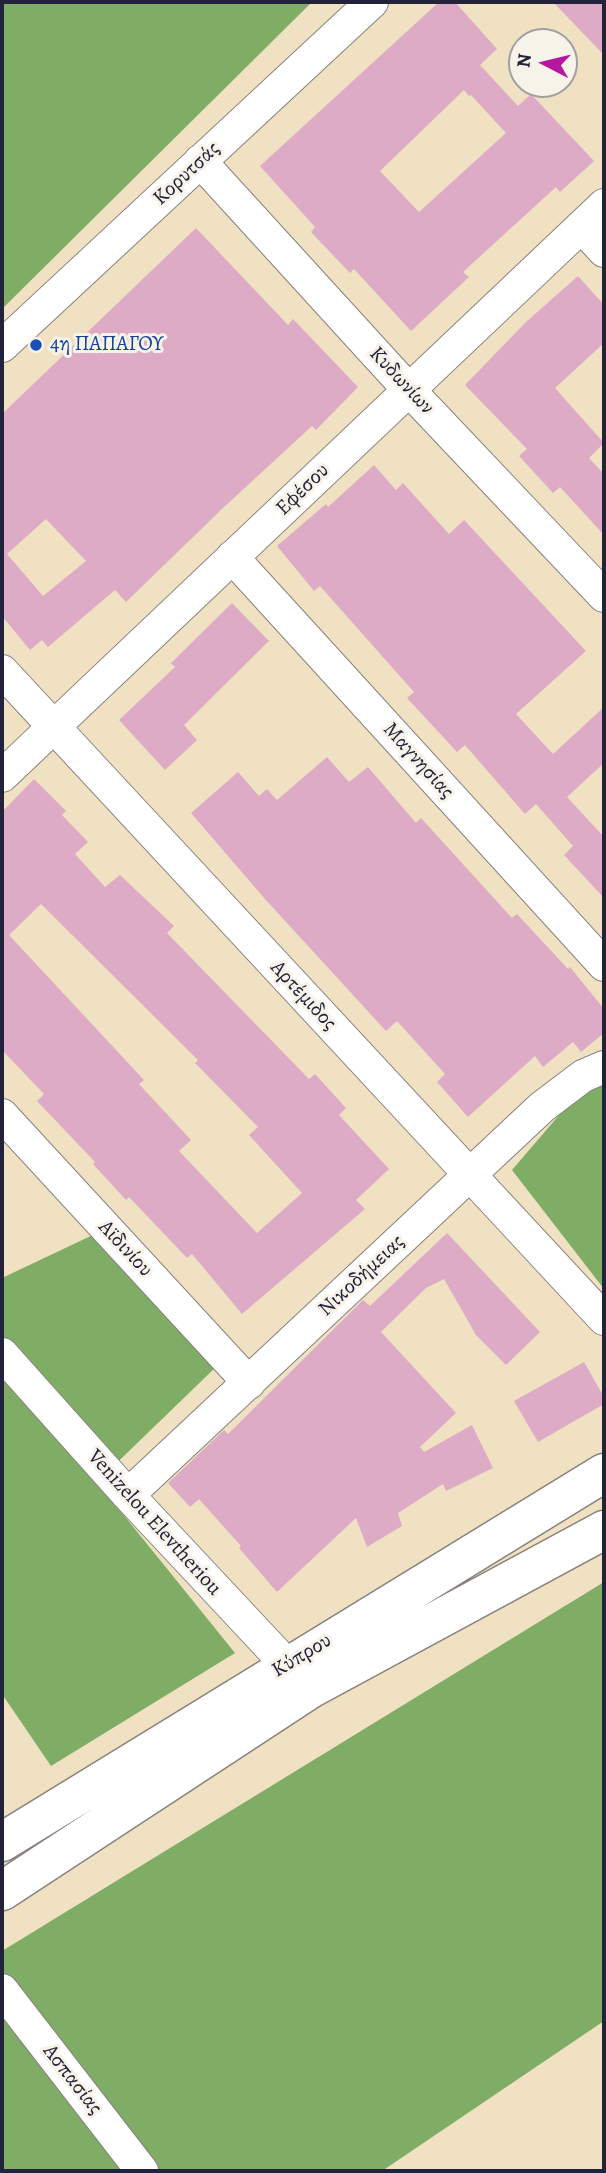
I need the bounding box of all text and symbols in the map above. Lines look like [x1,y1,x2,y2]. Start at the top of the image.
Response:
north arrow [508,28,578,98]
text: N [510,52,538,69]
street label: Κορυτσάς [148,137,226,211]
place label: 4η ΠΑΠΑΓΟΥ [50,332,163,358]
marker: 4η ΠΑΠΑΓΟΥ [28,337,44,353]
street label: Κυδωνίων [363,342,439,420]
street label: Εφέσου [271,459,335,521]
street label: Μαγνησίας [377,718,459,804]
street label: Αρτέμιδος [264,956,342,1036]
street label: Αϊδινίου [93,1215,157,1283]
street label: Νικοδήμειας [314,1230,410,1322]
street label: Venizelou Elevtheriou [82,1445,226,1601]
street label: Κύπρου [268,1628,336,1684]
street label: Ασπασίας [37,2040,107,2120]

